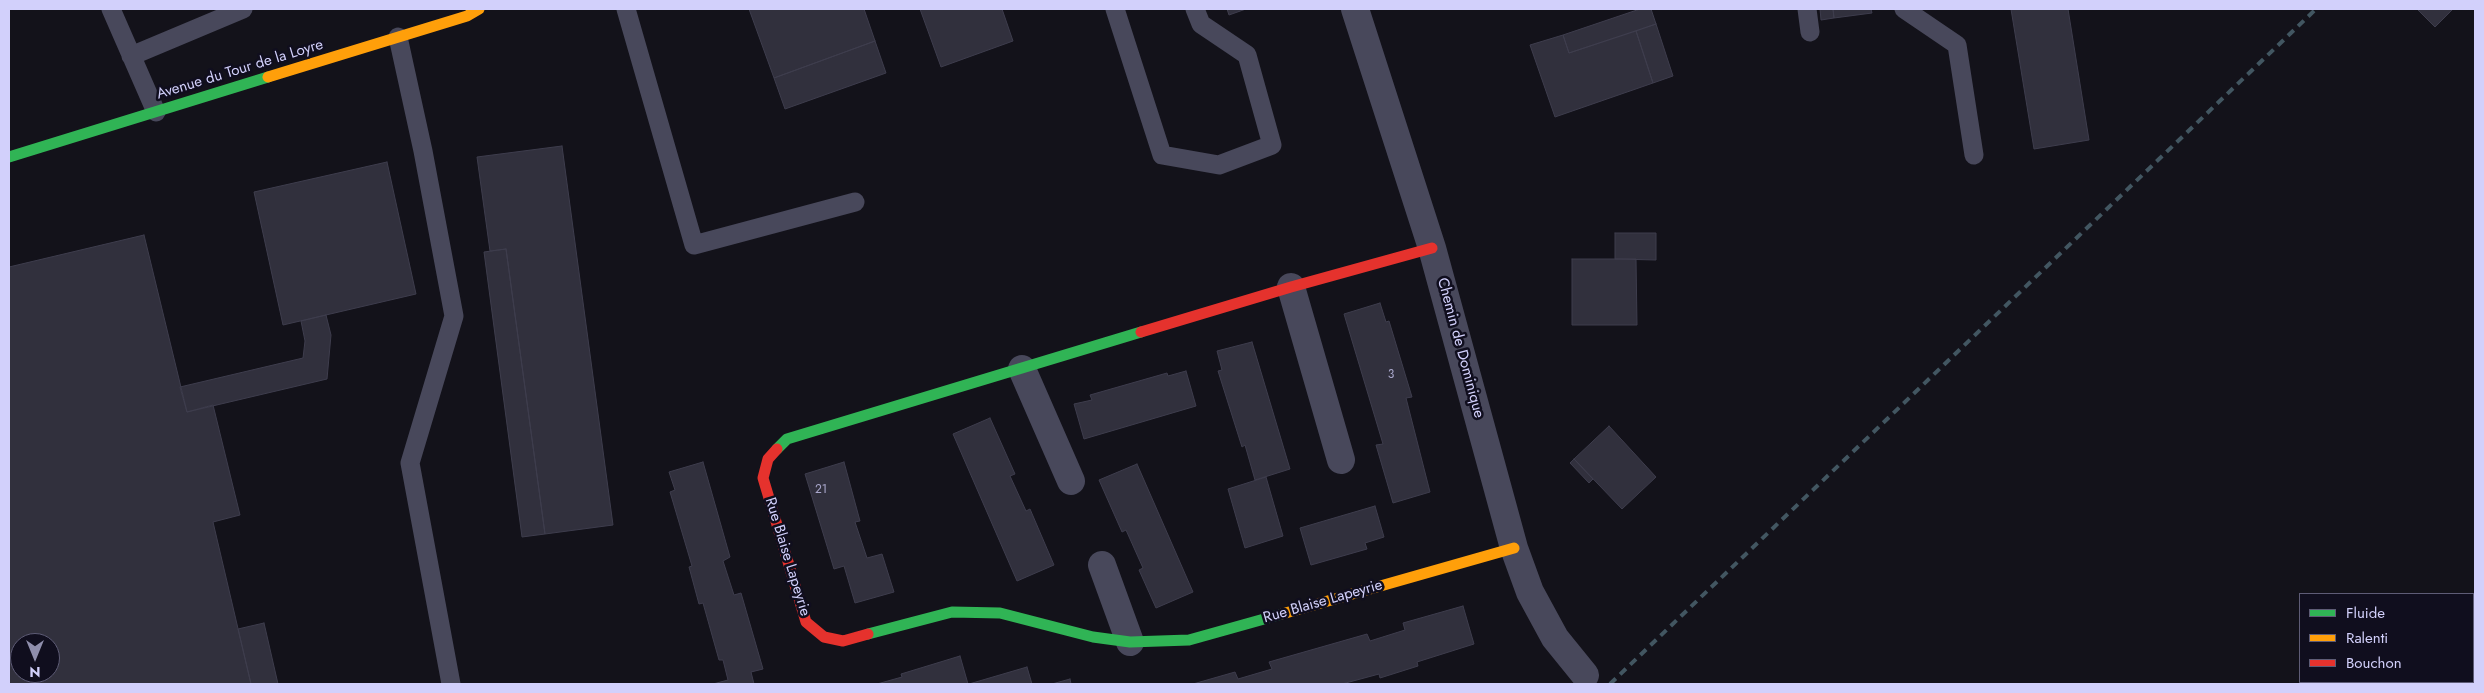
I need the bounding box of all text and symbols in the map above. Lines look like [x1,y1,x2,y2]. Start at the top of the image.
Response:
street label: Avenue du Tour de la Loyre [155,36,325,104]
street label: Chemin de Dominique [1433,276,1487,420]
house number: 3 [1388,368,1394,382]
house number: 21 [815,483,827,497]
street label: Rue Blaise Lapeyrie [760,496,814,618]
street label: Rue Blaise Lapeyrie [1261,576,1385,628]
legend [2299,593,2474,683]
text: Fluide [2346,602,2385,624]
text: Ralenti [2346,627,2388,649]
north arrow [10,633,60,683]
text: Bouchon [2346,652,2402,674]
text: N [29,662,41,682]

